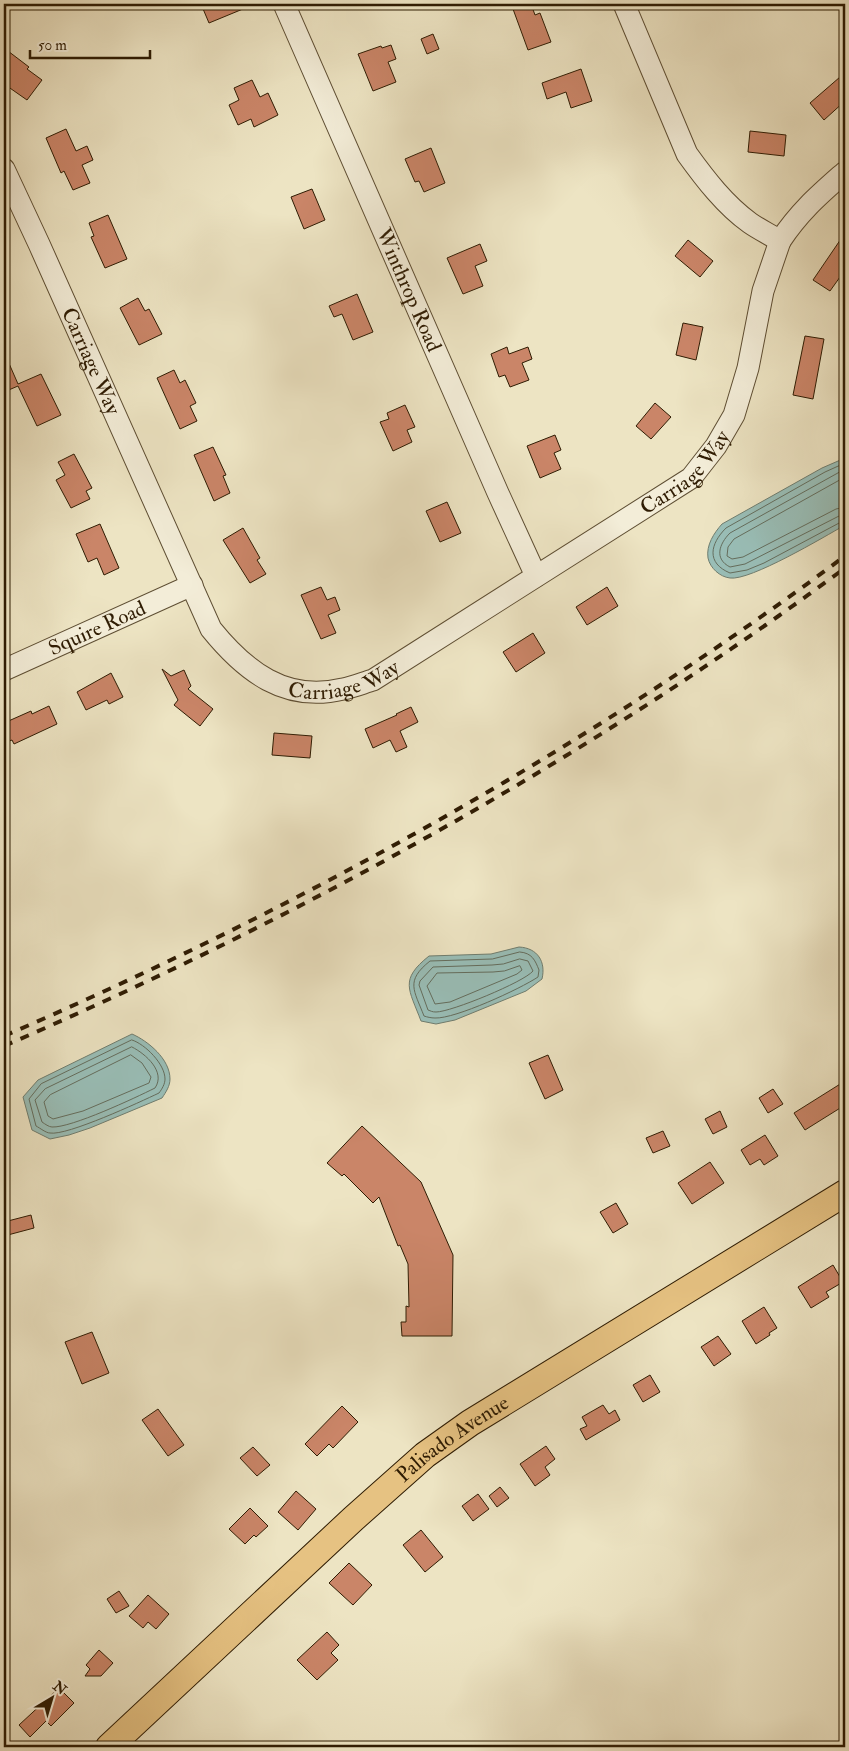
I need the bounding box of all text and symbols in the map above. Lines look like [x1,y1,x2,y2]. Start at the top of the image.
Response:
scale bar [30,28,150,60]
text: 50 m [38,36,67,55]
street label: Winthrop Road [369,223,448,357]
street label: Carriage Way [55,303,127,420]
street label: Carriage Way [635,425,736,521]
street label: Squire Road [44,594,151,662]
street label: Carriage Way [286,653,405,706]
street label: Palisado Avenue [390,1389,514,1489]
north arrow [28,1674,78,1724]
text: N [49,1677,70,1699]

